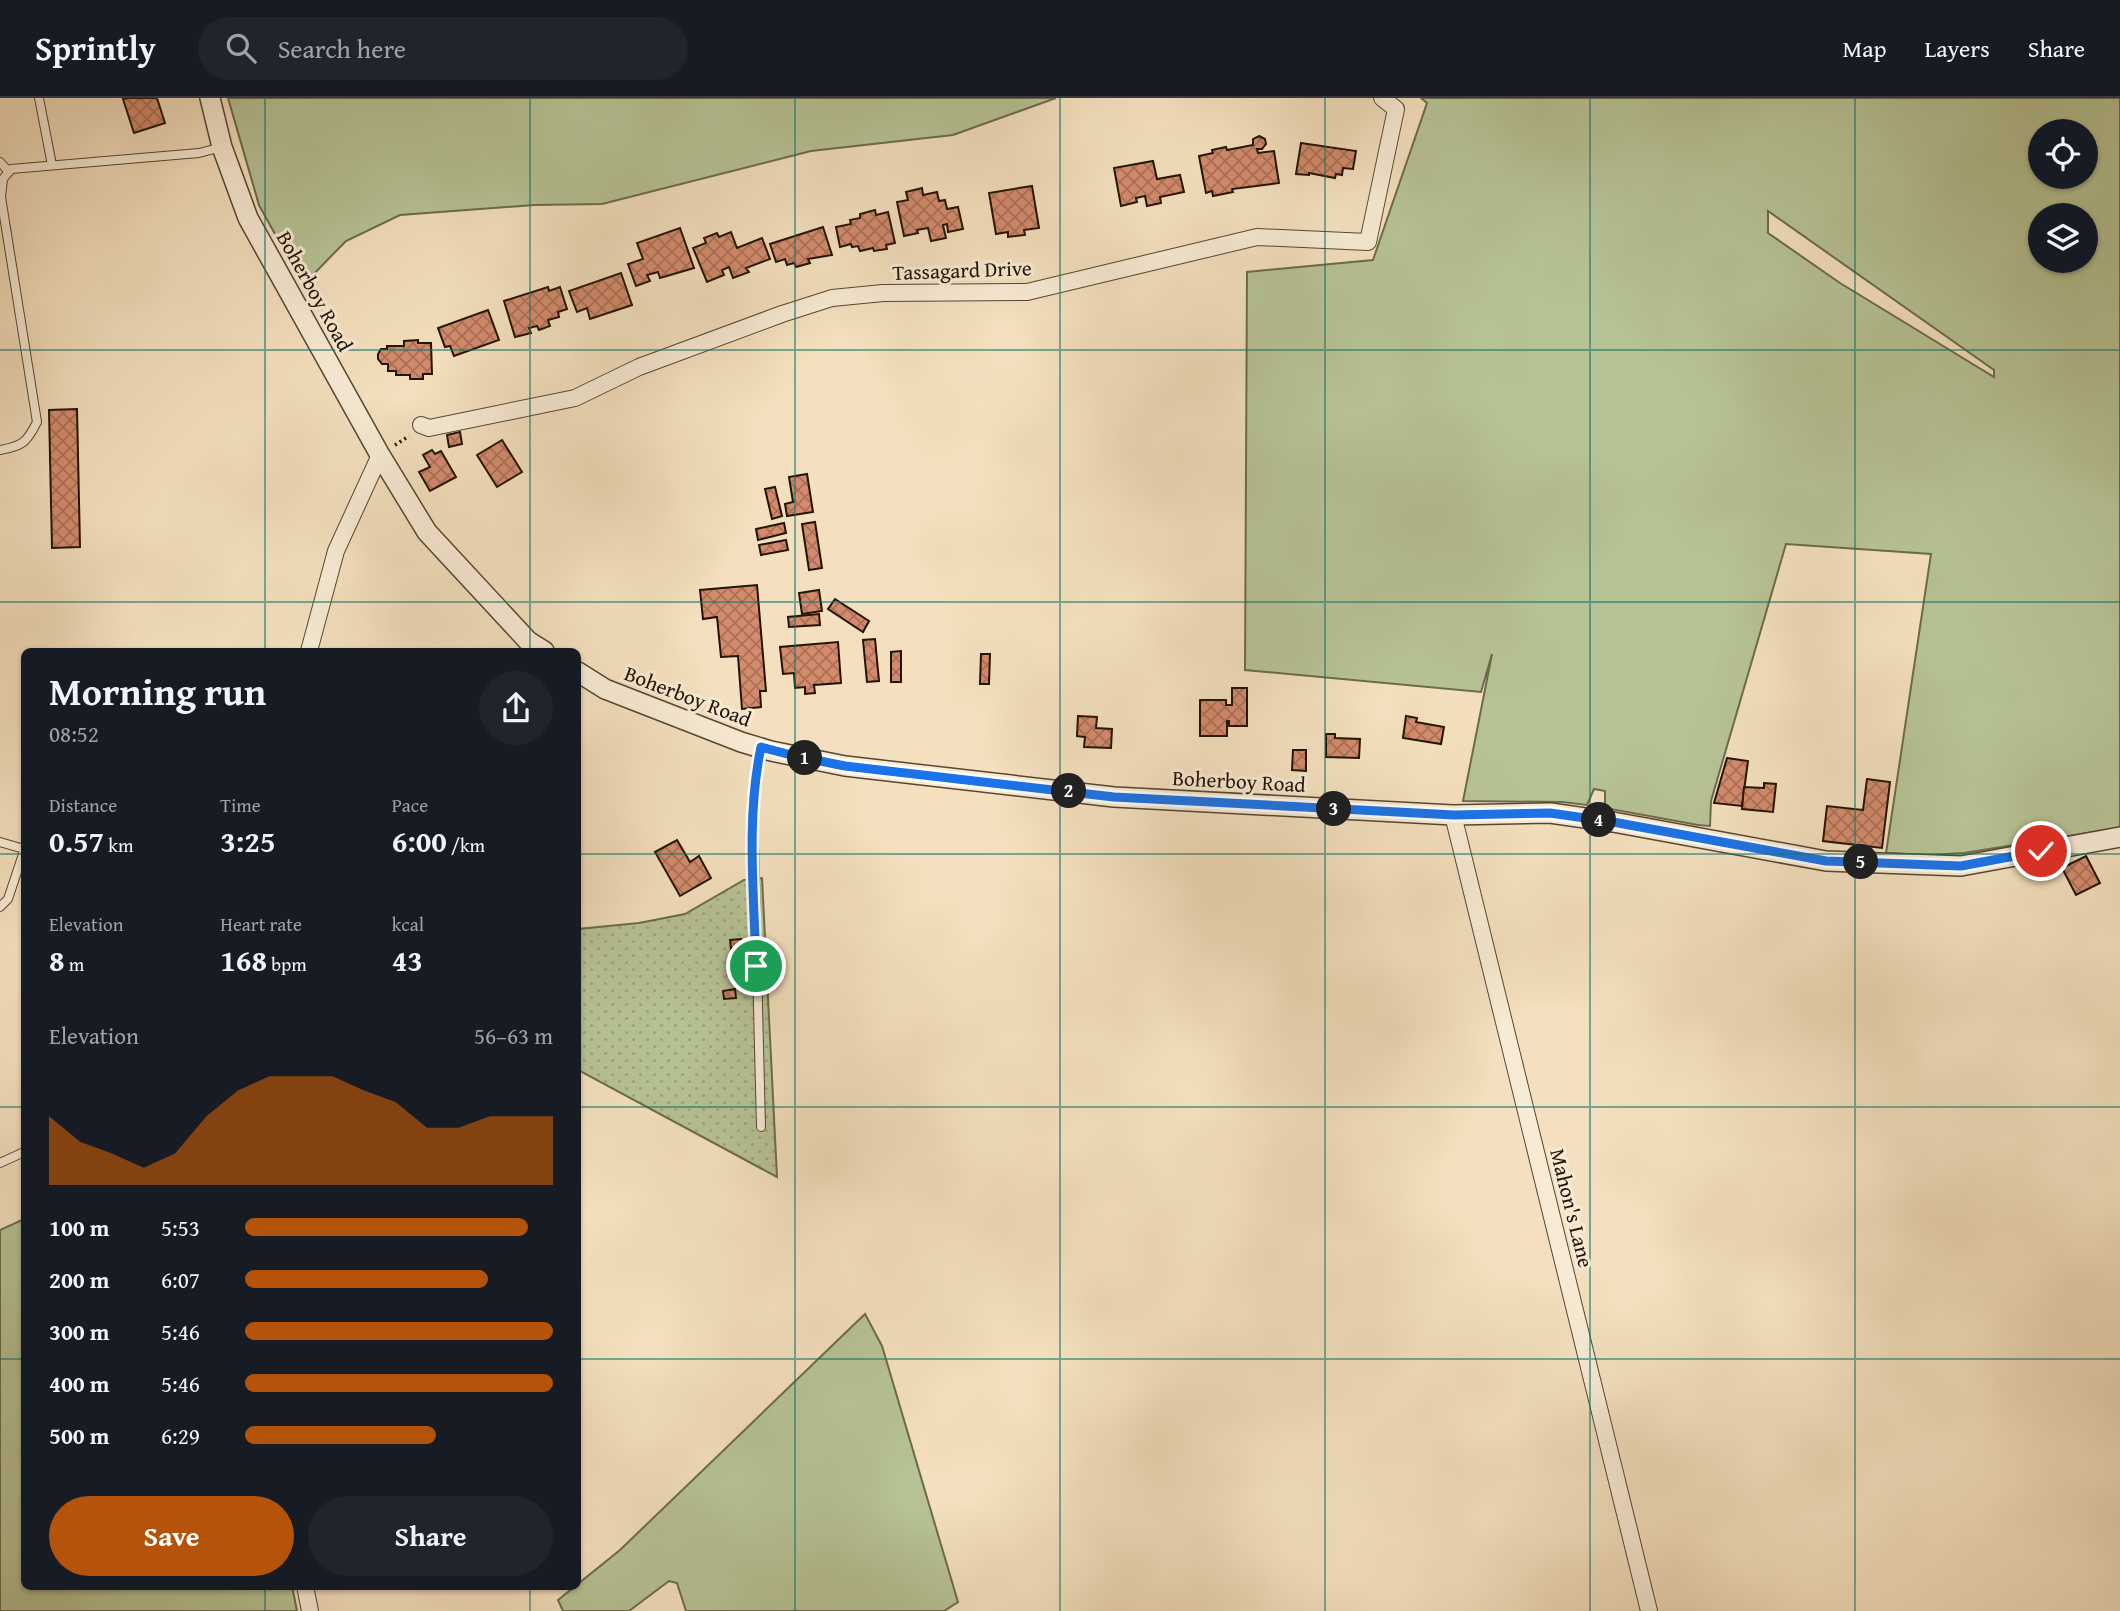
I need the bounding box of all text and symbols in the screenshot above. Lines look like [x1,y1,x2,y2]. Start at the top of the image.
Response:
search box [198,17,688,80]
text: Sprintly [35,24,156,72]
icon: search [222,29,260,67]
text: Search here [278,29,406,68]
text: Map [1843,31,1886,66]
text: Layers [1924,31,1990,66]
text: Share [2028,31,2085,66]
map controls [2028,119,2098,273]
button: locate [2028,119,2098,189]
button: layers [2028,203,2098,273]
street label: Boherboy Road [269,225,361,358]
street label: Tassagard Drive [892,252,1032,288]
street label: Boherboy Road [620,658,757,735]
text: Morning run [49,663,266,719]
button: share [479,671,553,745]
text: 08:52 [49,717,99,750]
pin: 1 [788,740,822,776]
text: 1 [800,743,809,771]
street label: Boherboy Road [1172,762,1307,800]
pin: 2 [1052,774,1086,808]
text: 2 [1064,776,1073,804]
text: Distance [49,791,117,819]
text: Time [220,791,261,819]
text: Pace [392,791,428,819]
pin: 3 [1316,792,1352,826]
text: 3 [1329,794,1338,822]
pin: 4 [1582,802,1616,838]
text: 4 [1594,805,1603,833]
text: 0.57 [49,819,104,863]
text: 3:25 [220,819,275,863]
text: 6:00 [392,819,447,863]
pin [2011,821,2071,881]
text: km [104,831,133,859]
text: /km [447,831,485,859]
icon: check [2022,832,2060,870]
pin: 5 [1843,844,1878,880]
text: 5 [1856,847,1865,875]
text: Elevation [49,910,123,938]
text: Heart rate [220,910,302,938]
text: kcal [392,910,424,938]
pin [726,936,786,996]
text: 8 [49,938,65,982]
text: 168 [220,938,267,982]
text: 43 [392,938,423,982]
icon: arrive [737,947,775,985]
text: m [65,950,84,978]
text: bpm [267,950,307,978]
text: Elevation [49,1019,139,1052]
text: 56–63 m [474,1019,553,1052]
street label: Mahon's Lane [1542,1145,1602,1271]
text: 100 m [49,1211,110,1244]
text: 5:53 [161,1211,200,1244]
text: 200 m [49,1263,110,1296]
text: 6:07 [161,1263,200,1296]
text: 300 m [49,1315,110,1348]
text: 5:46 [161,1315,200,1348]
text: 400 m [49,1367,110,1400]
text: 5:46 [161,1367,200,1400]
text: 500 m [49,1419,110,1452]
text: 6:29 [161,1419,200,1452]
button: Save [49,1496,294,1576]
button: Share [308,1496,553,1576]

